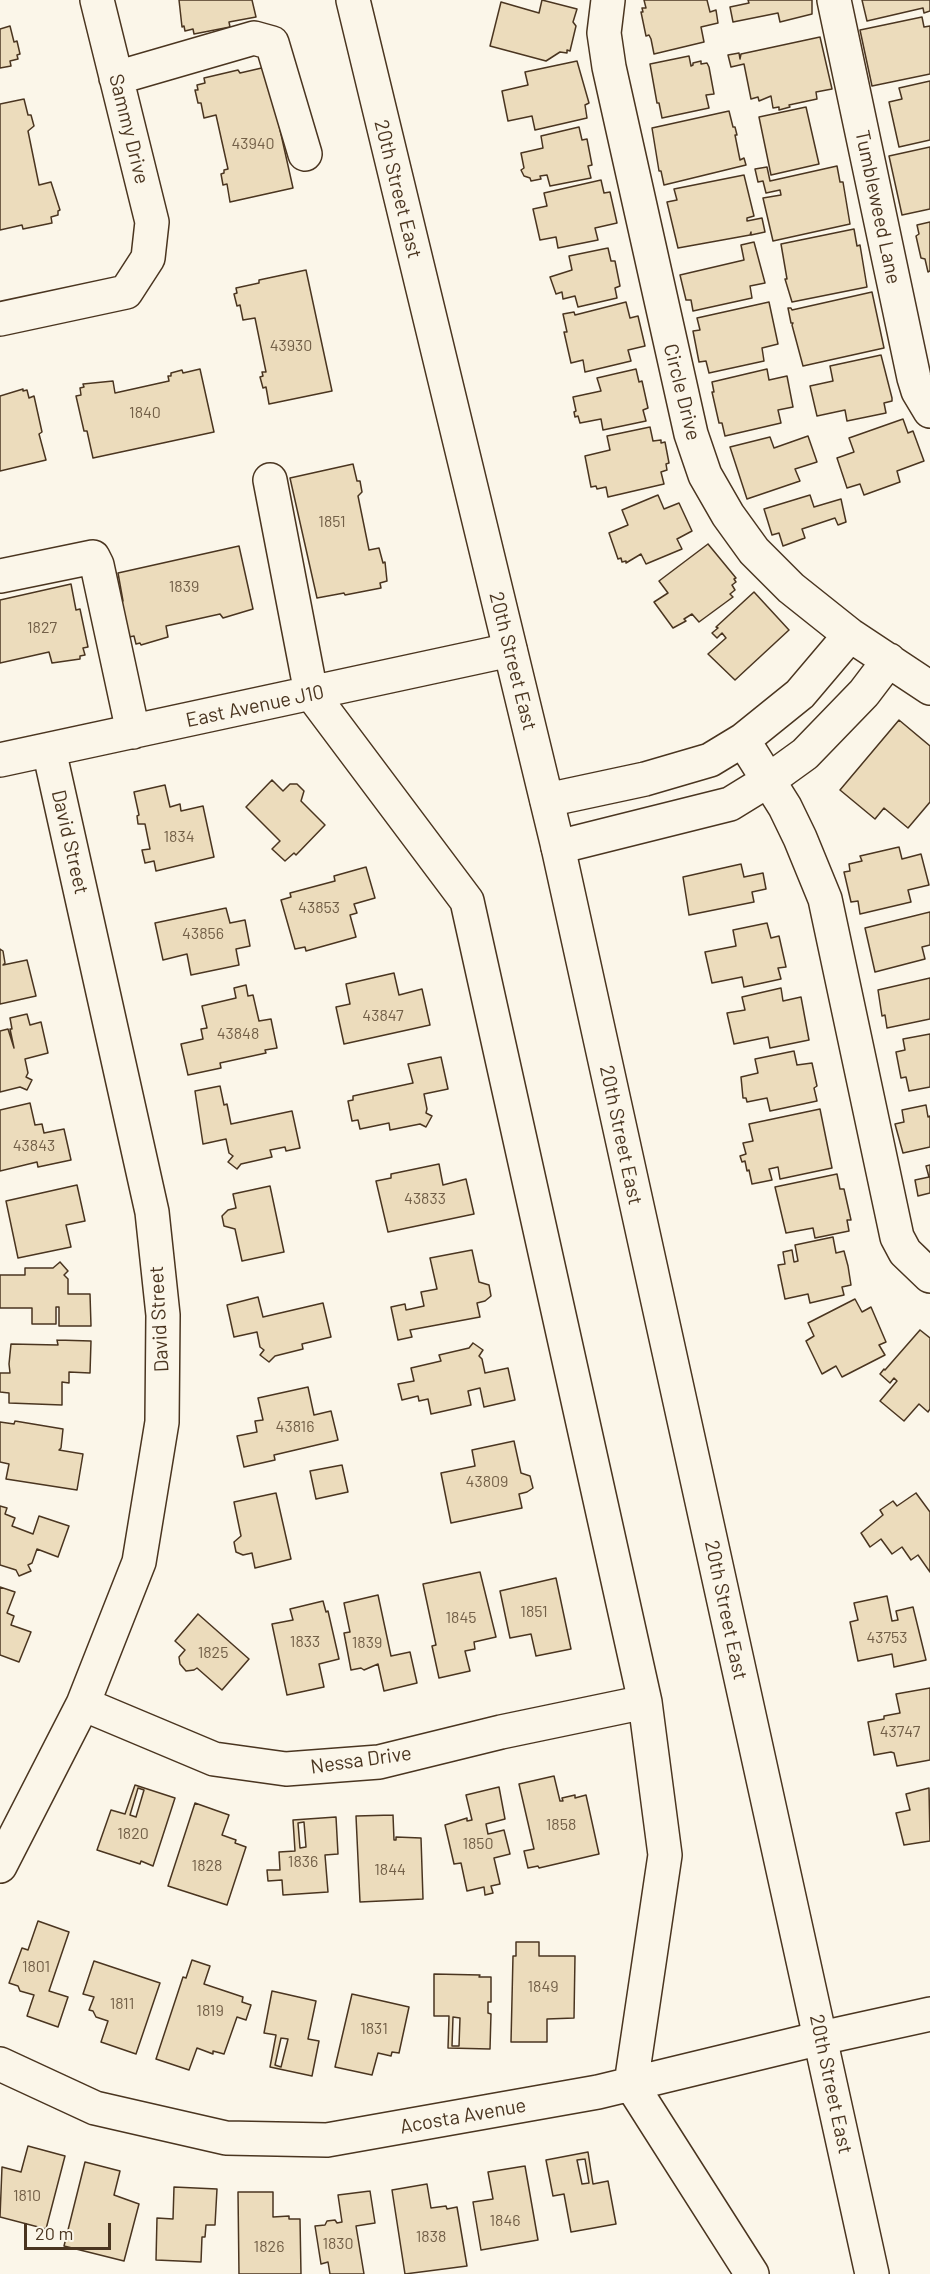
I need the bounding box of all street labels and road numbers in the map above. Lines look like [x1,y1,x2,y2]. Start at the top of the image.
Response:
street label: Sammy Drive [104,71,154,187]
street label: 20th Street East [369,117,427,261]
street label: Tumbleweed Lane [850,128,906,286]
street label: Circle Drive [658,341,706,443]
street label: 20th Street East [484,589,542,733]
street label: East Avenue J10 [184,680,326,732]
street label: David Street [46,787,94,897]
street label: 20th Street East [595,1063,647,1207]
street label: David Street [144,1265,174,1373]
street label: 20th Street East [700,1538,752,1682]
street label: Nessa Drive [309,1741,413,1779]
street label: 20th Street East [805,2012,857,2156]
street label: Acosta Avenue [398,2093,528,2139]

